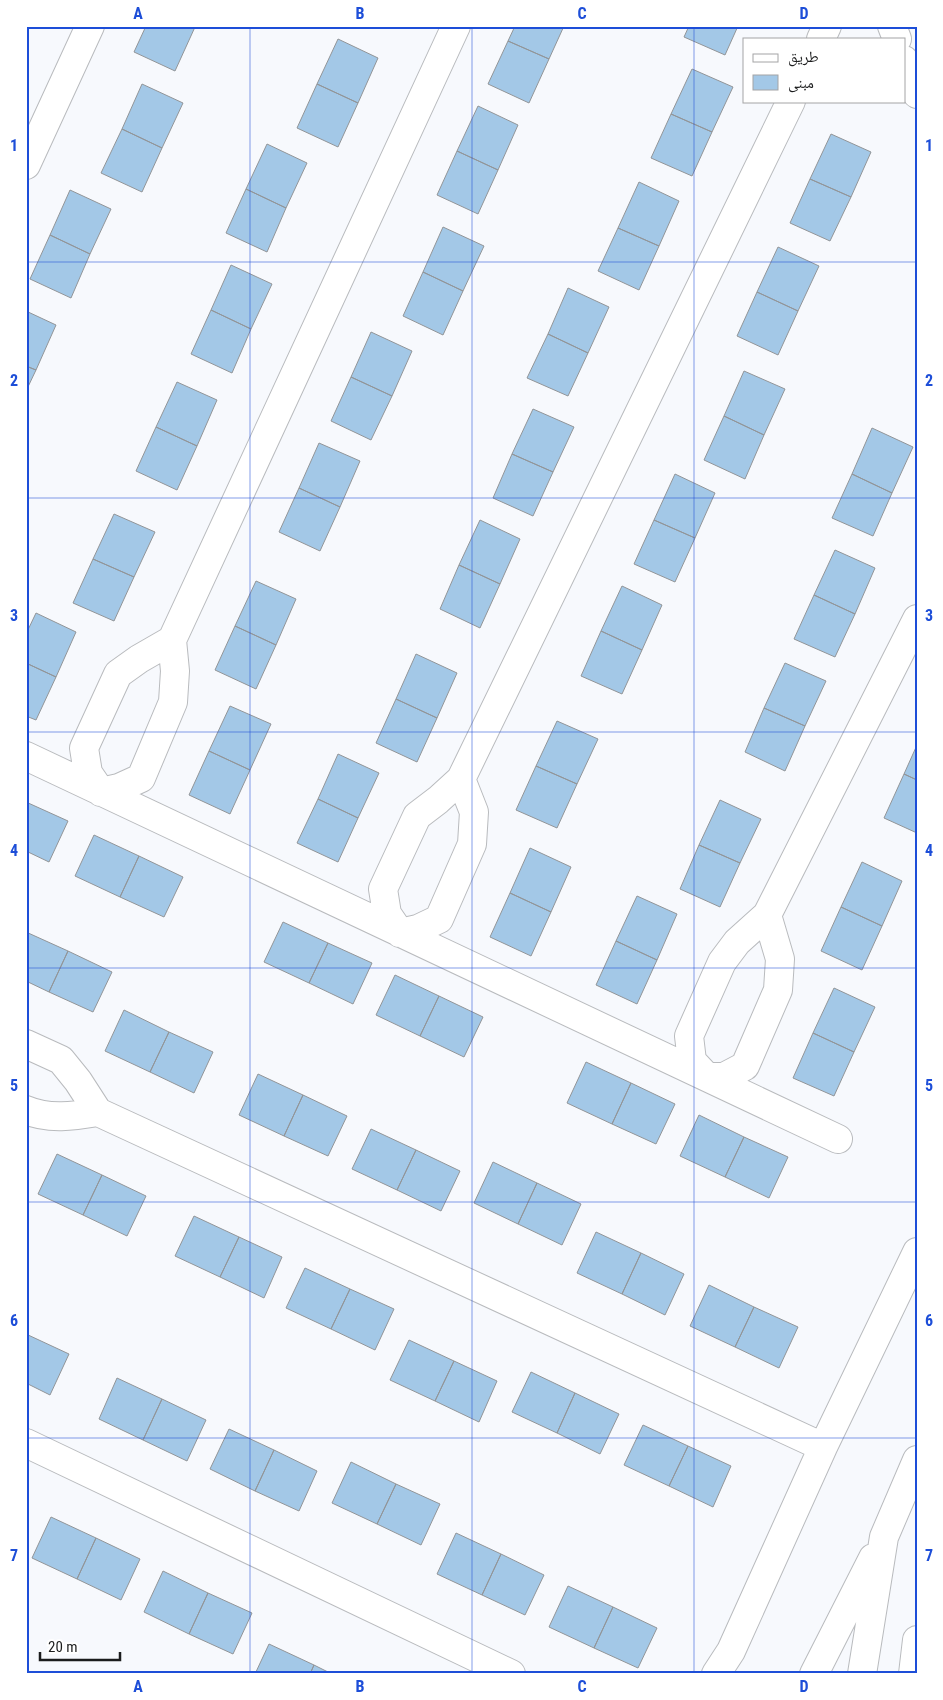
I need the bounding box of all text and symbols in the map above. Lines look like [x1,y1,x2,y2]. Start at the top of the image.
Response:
text: A [133,4,143,23]
text: B [356,4,365,23]
text: C [577,4,587,23]
text: D [799,4,809,23]
legend [743,38,906,102]
text: طريق [788,48,819,67]
text: مبنى [788,74,814,93]
text: 1 [10,136,18,155]
text: 1 [925,136,933,155]
text: 2 [10,371,18,390]
text: 2 [925,371,933,390]
text: 3 [10,606,18,625]
text: 3 [925,606,933,625]
text: 4 [10,841,18,860]
text: 4 [925,841,933,860]
text: 5 [10,1076,18,1095]
text: 5 [925,1076,933,1095]
text: 6 [10,1311,18,1330]
text: 6 [925,1311,933,1330]
text: 7 [10,1546,18,1565]
text: 7 [925,1546,933,1565]
scale bar [40,1630,120,1662]
text: 20 m [48,1638,78,1656]
text: A [133,1677,143,1696]
text: B [356,1677,365,1696]
text: C [577,1677,587,1696]
text: D [799,1677,809,1696]

